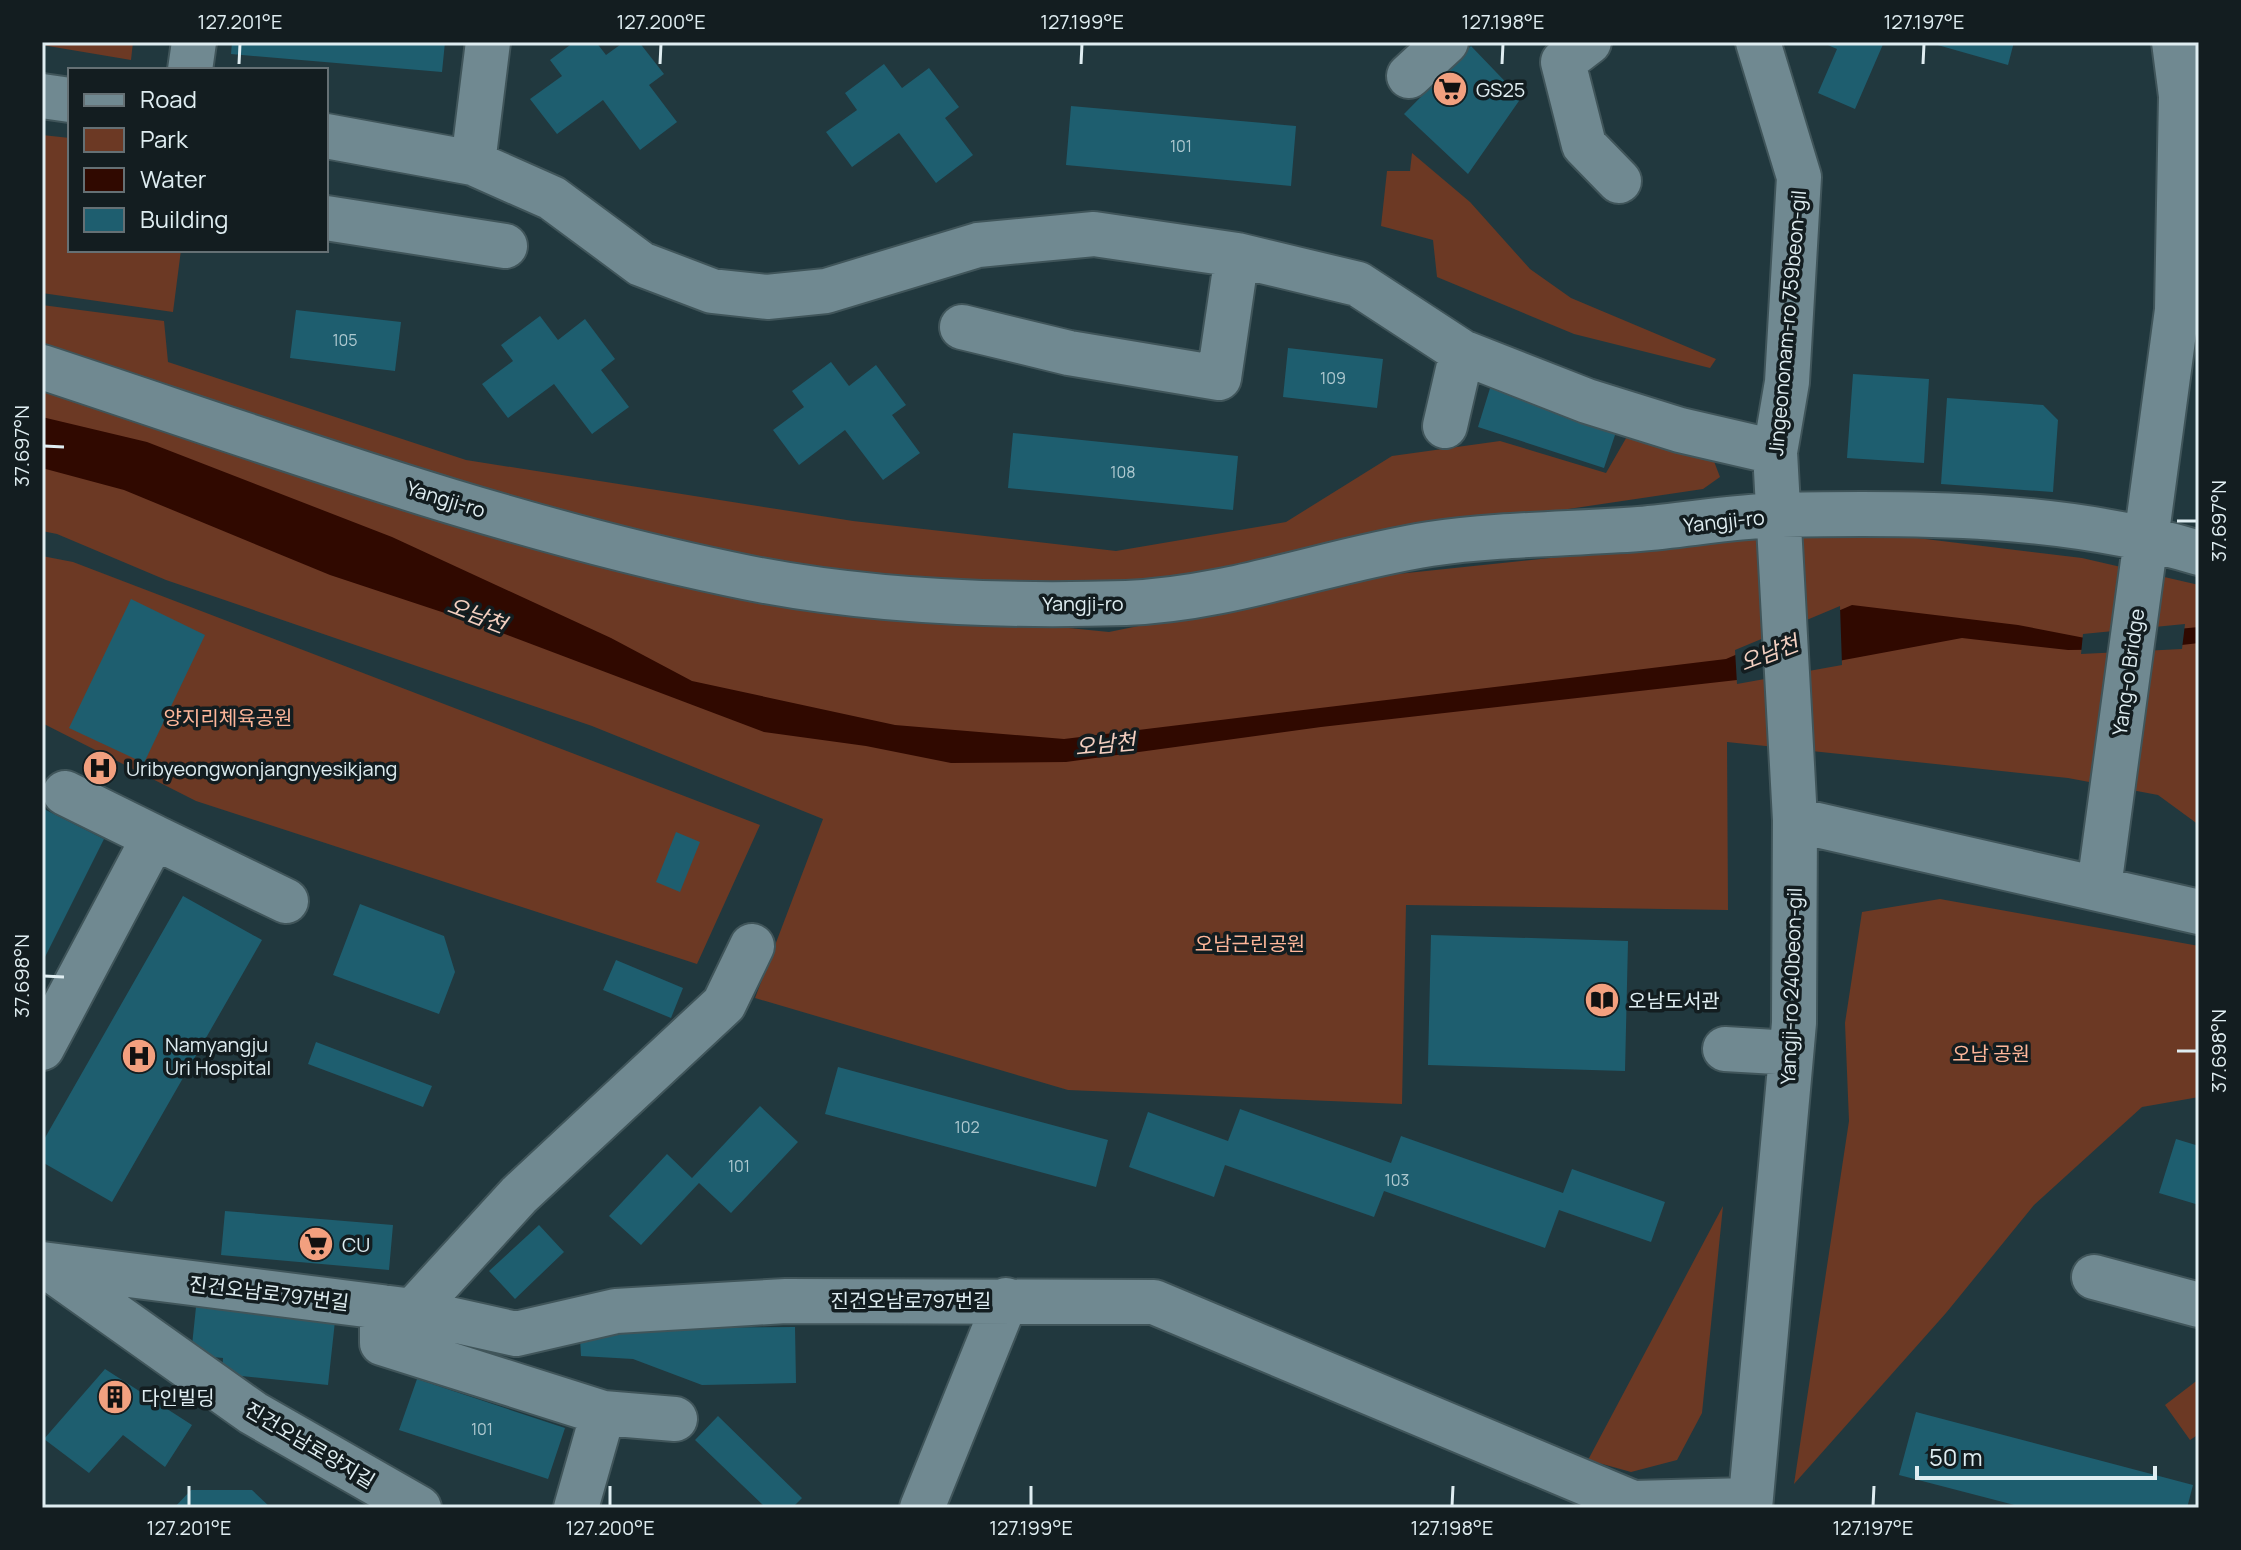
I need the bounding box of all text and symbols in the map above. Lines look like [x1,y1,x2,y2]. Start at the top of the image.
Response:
text: 127.201°E [198,8,282,35]
text: 127.200°E [616,8,706,35]
text: 127.199°E [1040,8,1124,35]
text: 127.198°E [1462,8,1544,35]
text: 127.197°E [1884,8,1964,35]
legend [68,68,328,252]
supermarket icon: GS25 [1431,70,1469,108]
place label: GS25 [1476,76,1525,103]
text: Road [140,82,197,115]
text: Park [140,122,189,155]
house number: 101 [1170,135,1192,157]
text: Water [140,162,207,195]
street label: Jingeononam-ro 759beon-gil [1762,189,1812,457]
text: Building [140,202,228,235]
house number: 105 [332,329,358,351]
house number: 109 [1320,367,1346,389]
text: 37.697°N [8,405,35,487]
house number: 108 [1110,461,1136,483]
street label: Yangji-ro [403,474,489,524]
text: 37.697°N [2205,480,2232,562]
street label: Yangji-ro [1682,503,1766,539]
water label: 오남천 [443,590,513,641]
street label: Yangji-ro [1042,590,1124,617]
street label: Yang-o Bridge [2106,607,2150,737]
water label: 오남천 [1735,627,1805,678]
park label: 양지리체육공원 [164,704,292,731]
water label: 오남천 [1073,726,1139,762]
hospital icon: Uribyeongwonjangnyesikjang [81,749,119,787]
place label: Uribyeongwonjangnyesikjang [126,755,397,782]
street label: Yangji-ro 240beon-gil [1774,887,1808,1085]
park label: 오남근린공원 [1195,930,1305,957]
text: 37.698°N [8,934,35,1018]
library icon: 오남도서관 [1583,981,1621,1019]
place label: 오남도서관 [1628,987,1720,1014]
text: 37.698°N [2205,1009,2232,1093]
place label: Namyangju Uri Hospital [165,1031,271,1081]
hospital icon: Namyangju Uri Hospital [120,1037,158,1075]
park label: 오남 공원 [1952,1040,2030,1067]
house number: 102 [954,1116,980,1138]
house number: 101 [728,1155,750,1177]
house number: 103 [1385,1169,1409,1191]
supermarket icon: CU [297,1225,335,1263]
place label: CU [342,1231,370,1258]
street label: 진건오남로797번길 [187,1270,351,1316]
street label: 진건오남로797번길 [830,1287,992,1314]
building icon: 다인빌딩 [96,1378,134,1416]
place label: 다인빌딩 [141,1384,215,1411]
street label: 진건오남로양지길 [240,1396,380,1494]
house number: 101 [471,1418,493,1440]
scale bar [1917,1430,2155,1480]
text: 50 m [1929,1440,1983,1473]
text: 127.201°E [147,1514,231,1541]
text: 127.200°E [565,1514,655,1541]
text: 127.199°E [989,1514,1073,1541]
text: 127.198°E [1411,1514,1493,1541]
text: 127.197°E [1833,1514,1913,1541]

